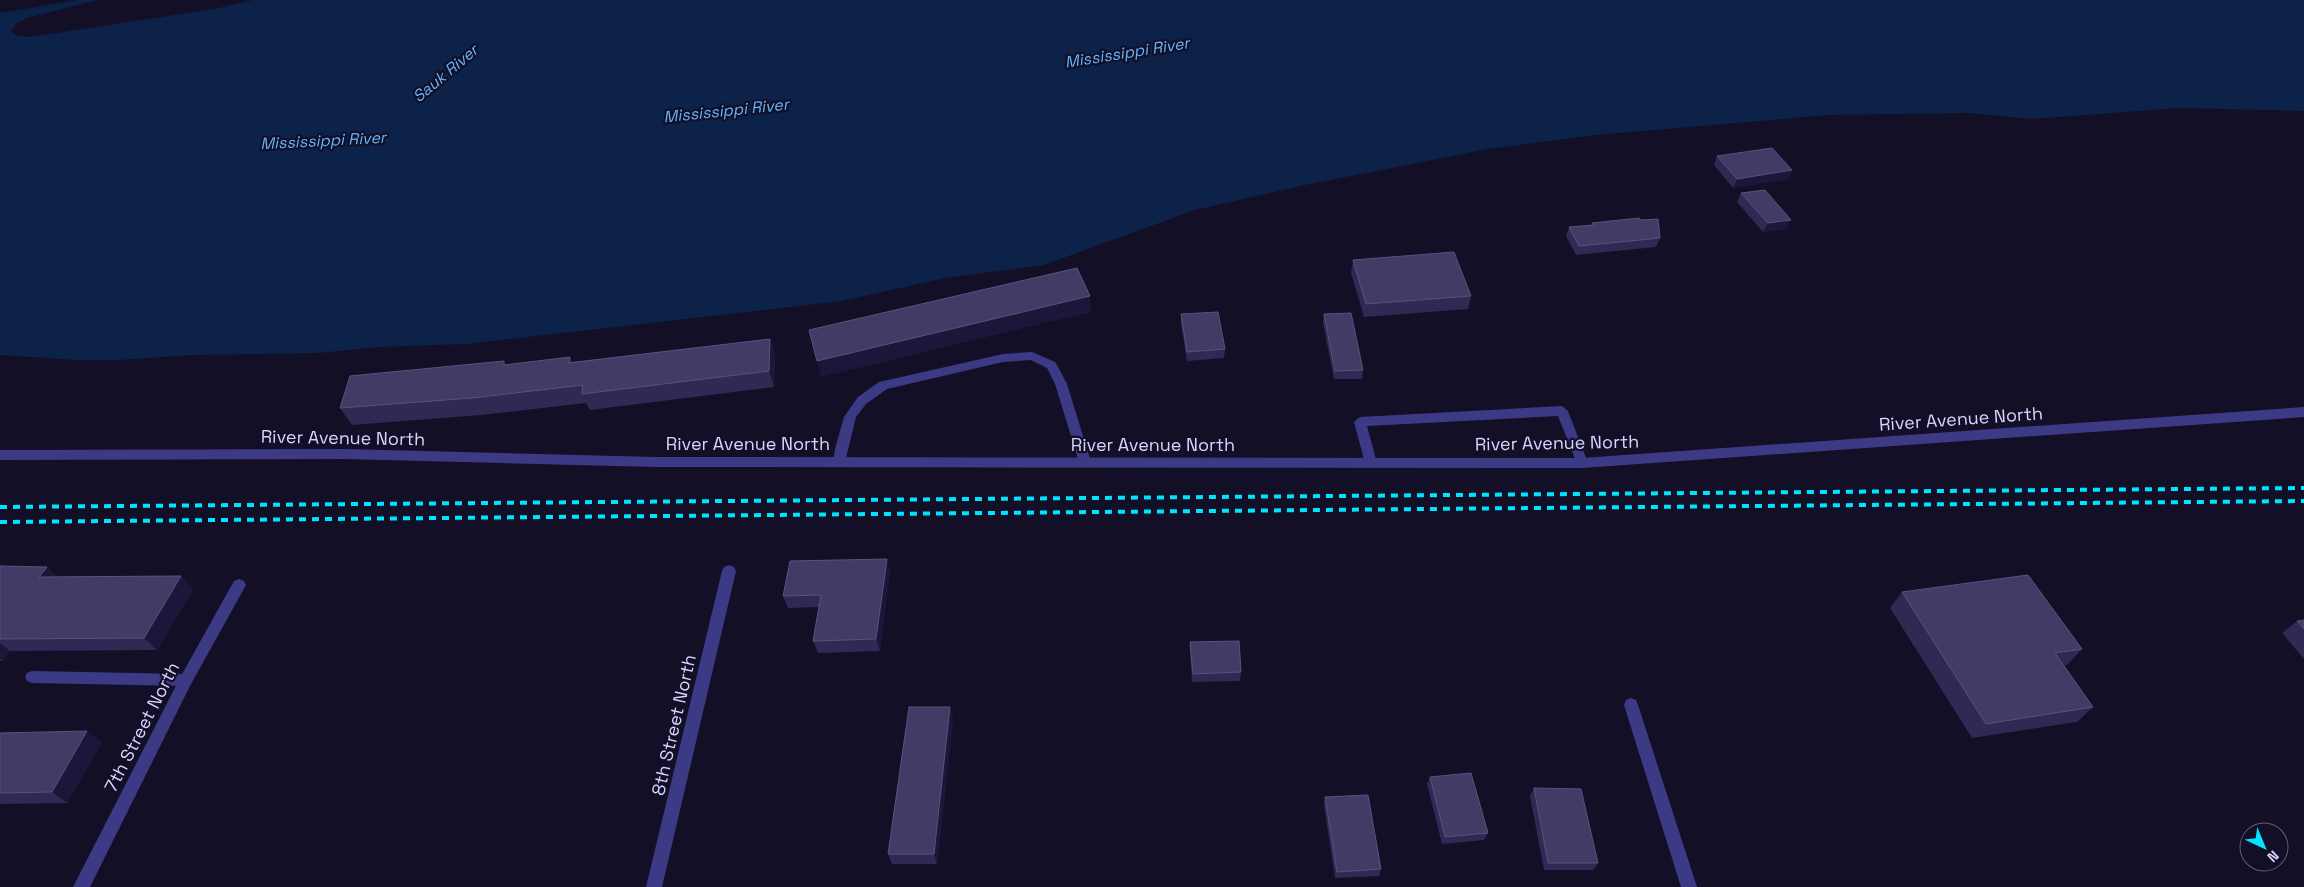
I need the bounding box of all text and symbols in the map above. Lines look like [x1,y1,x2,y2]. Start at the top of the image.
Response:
water label: Mississippi River [1063,32,1193,73]
water label: Sauk River [408,39,484,107]
water label: Mississippi River [662,93,792,128]
water label: Mississippi River [260,127,388,154]
street label: River Avenue North [1878,401,2044,436]
street label: River Avenue North [261,425,425,450]
street label: River Avenue North [1475,430,1639,455]
street label: River Avenue North [666,432,830,455]
street label: River Avenue North [1071,433,1235,456]
street label: 8th Street North [646,652,701,798]
street label: 7th Street North [99,658,184,796]
north arrow [2239,822,2289,872]
text: N [2263,847,2283,866]

